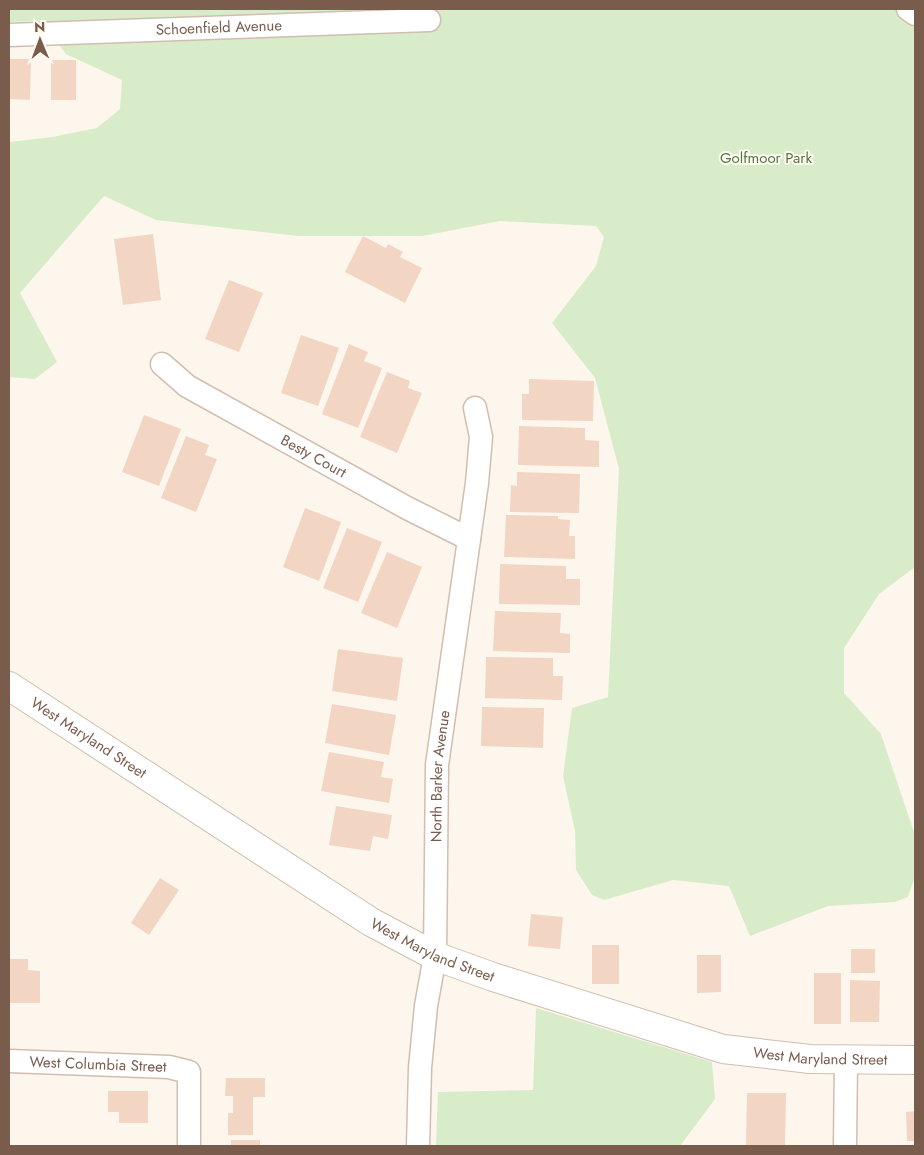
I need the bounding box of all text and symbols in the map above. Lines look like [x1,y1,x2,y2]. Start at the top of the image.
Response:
street label: Schoenfield Avenue [155,14,283,41]
north arrow [15,15,65,65]
text: N [34,17,46,37]
park label: Golfmoor Park [720,147,812,169]
street label: Besty Court [277,429,351,483]
street label: West Maryland Street [26,692,151,784]
street label: North Barker Avenue [425,709,456,842]
street label: West Maryland Street [366,913,498,988]
street label: West Maryland Street [752,1042,888,1071]
street label: West Columbia Street [29,1051,167,1078]

